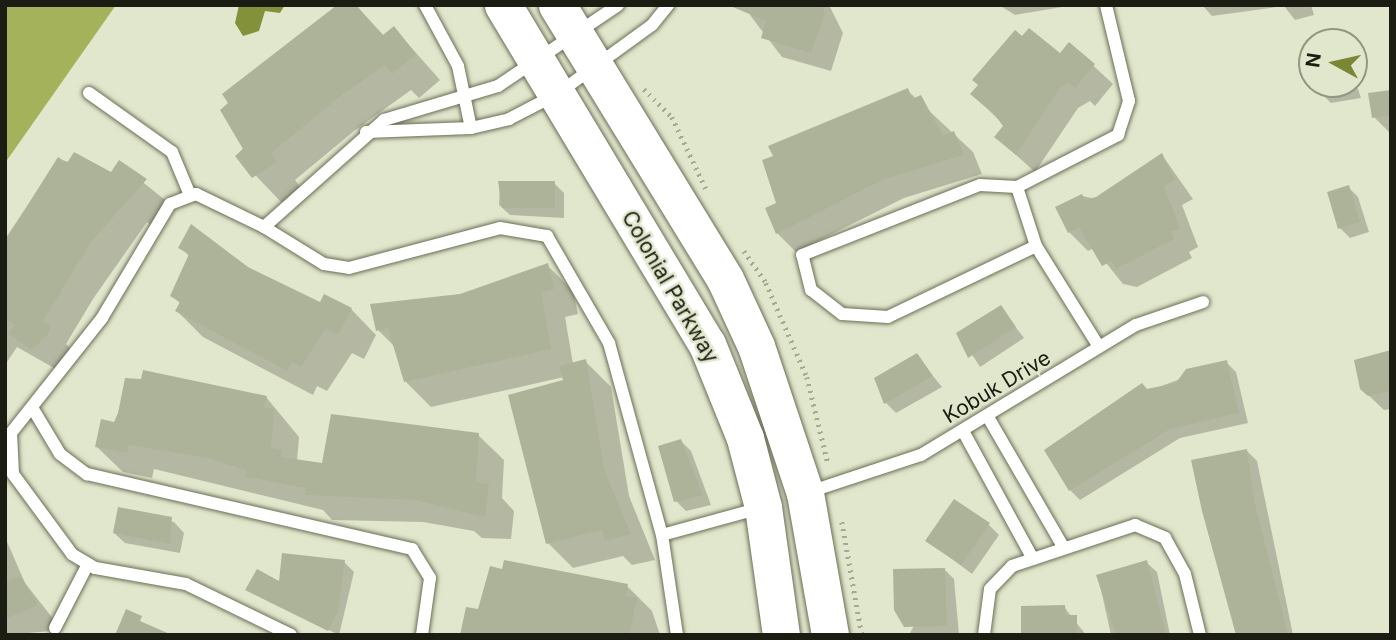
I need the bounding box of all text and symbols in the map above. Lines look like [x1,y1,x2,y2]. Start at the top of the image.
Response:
north arrow [1298,28,1368,98]
text: N [1301,52,1326,69]
street label: Colonial Parkway [616,207,724,367]
street label: Kobuk Drive [939,345,1055,429]

